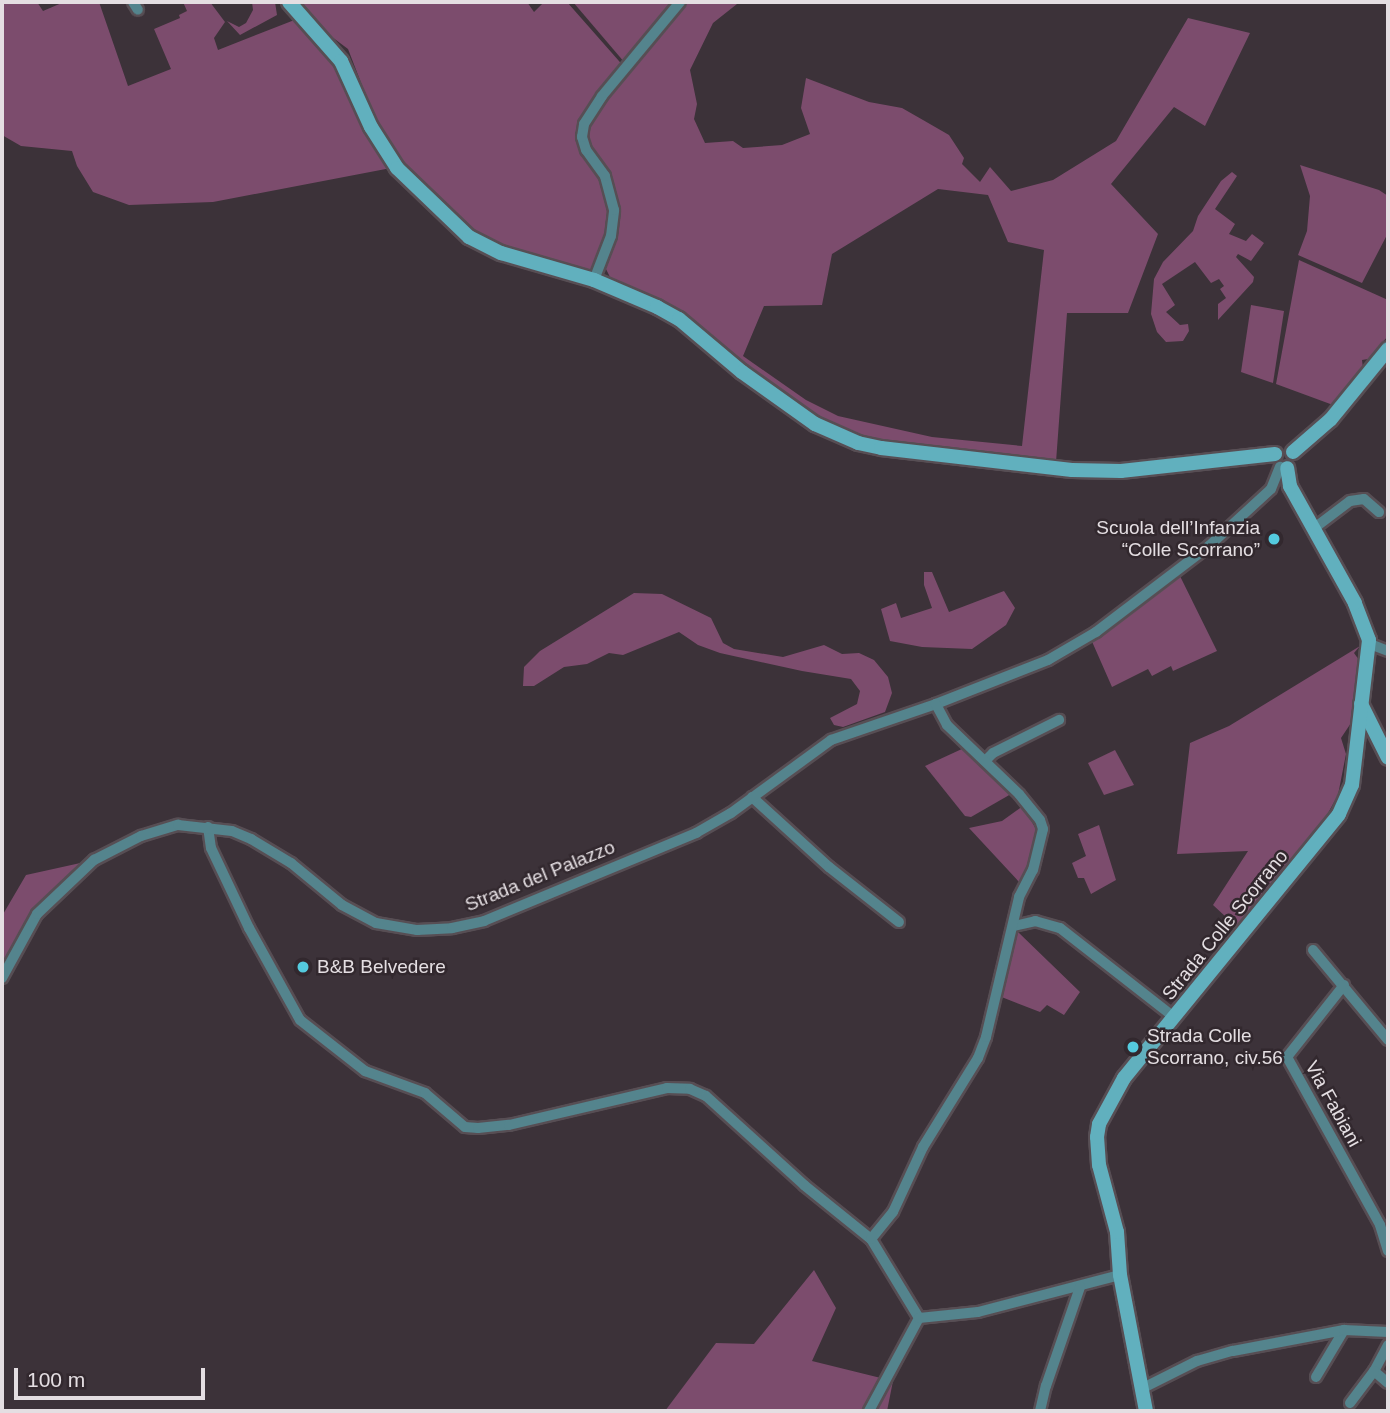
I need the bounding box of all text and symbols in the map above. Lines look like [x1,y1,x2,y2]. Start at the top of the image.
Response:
place label: Scuola dell’Infanzia “Colle Scorrano” [1096,517,1260,561]
marker: Scuola dell’Infanzia “Colle Scorrano” [1266,531,1282,547]
street label: Strada del Palazzo [462,836,618,916]
street label: Strada Colle Scorrano [1157,845,1293,1005]
place label: B&B Belvedere [317,956,446,978]
marker: B&B Belvedere [295,959,311,975]
place label: Strada Colle Scorrano, civ.56 [1147,1025,1283,1069]
marker: Strada Colle Scorrano, civ.56 [1125,1039,1141,1055]
street label: Via Fabiani [1300,1057,1366,1151]
scale bar [18,1354,208,1398]
text: 100 m [27,1368,85,1391]

